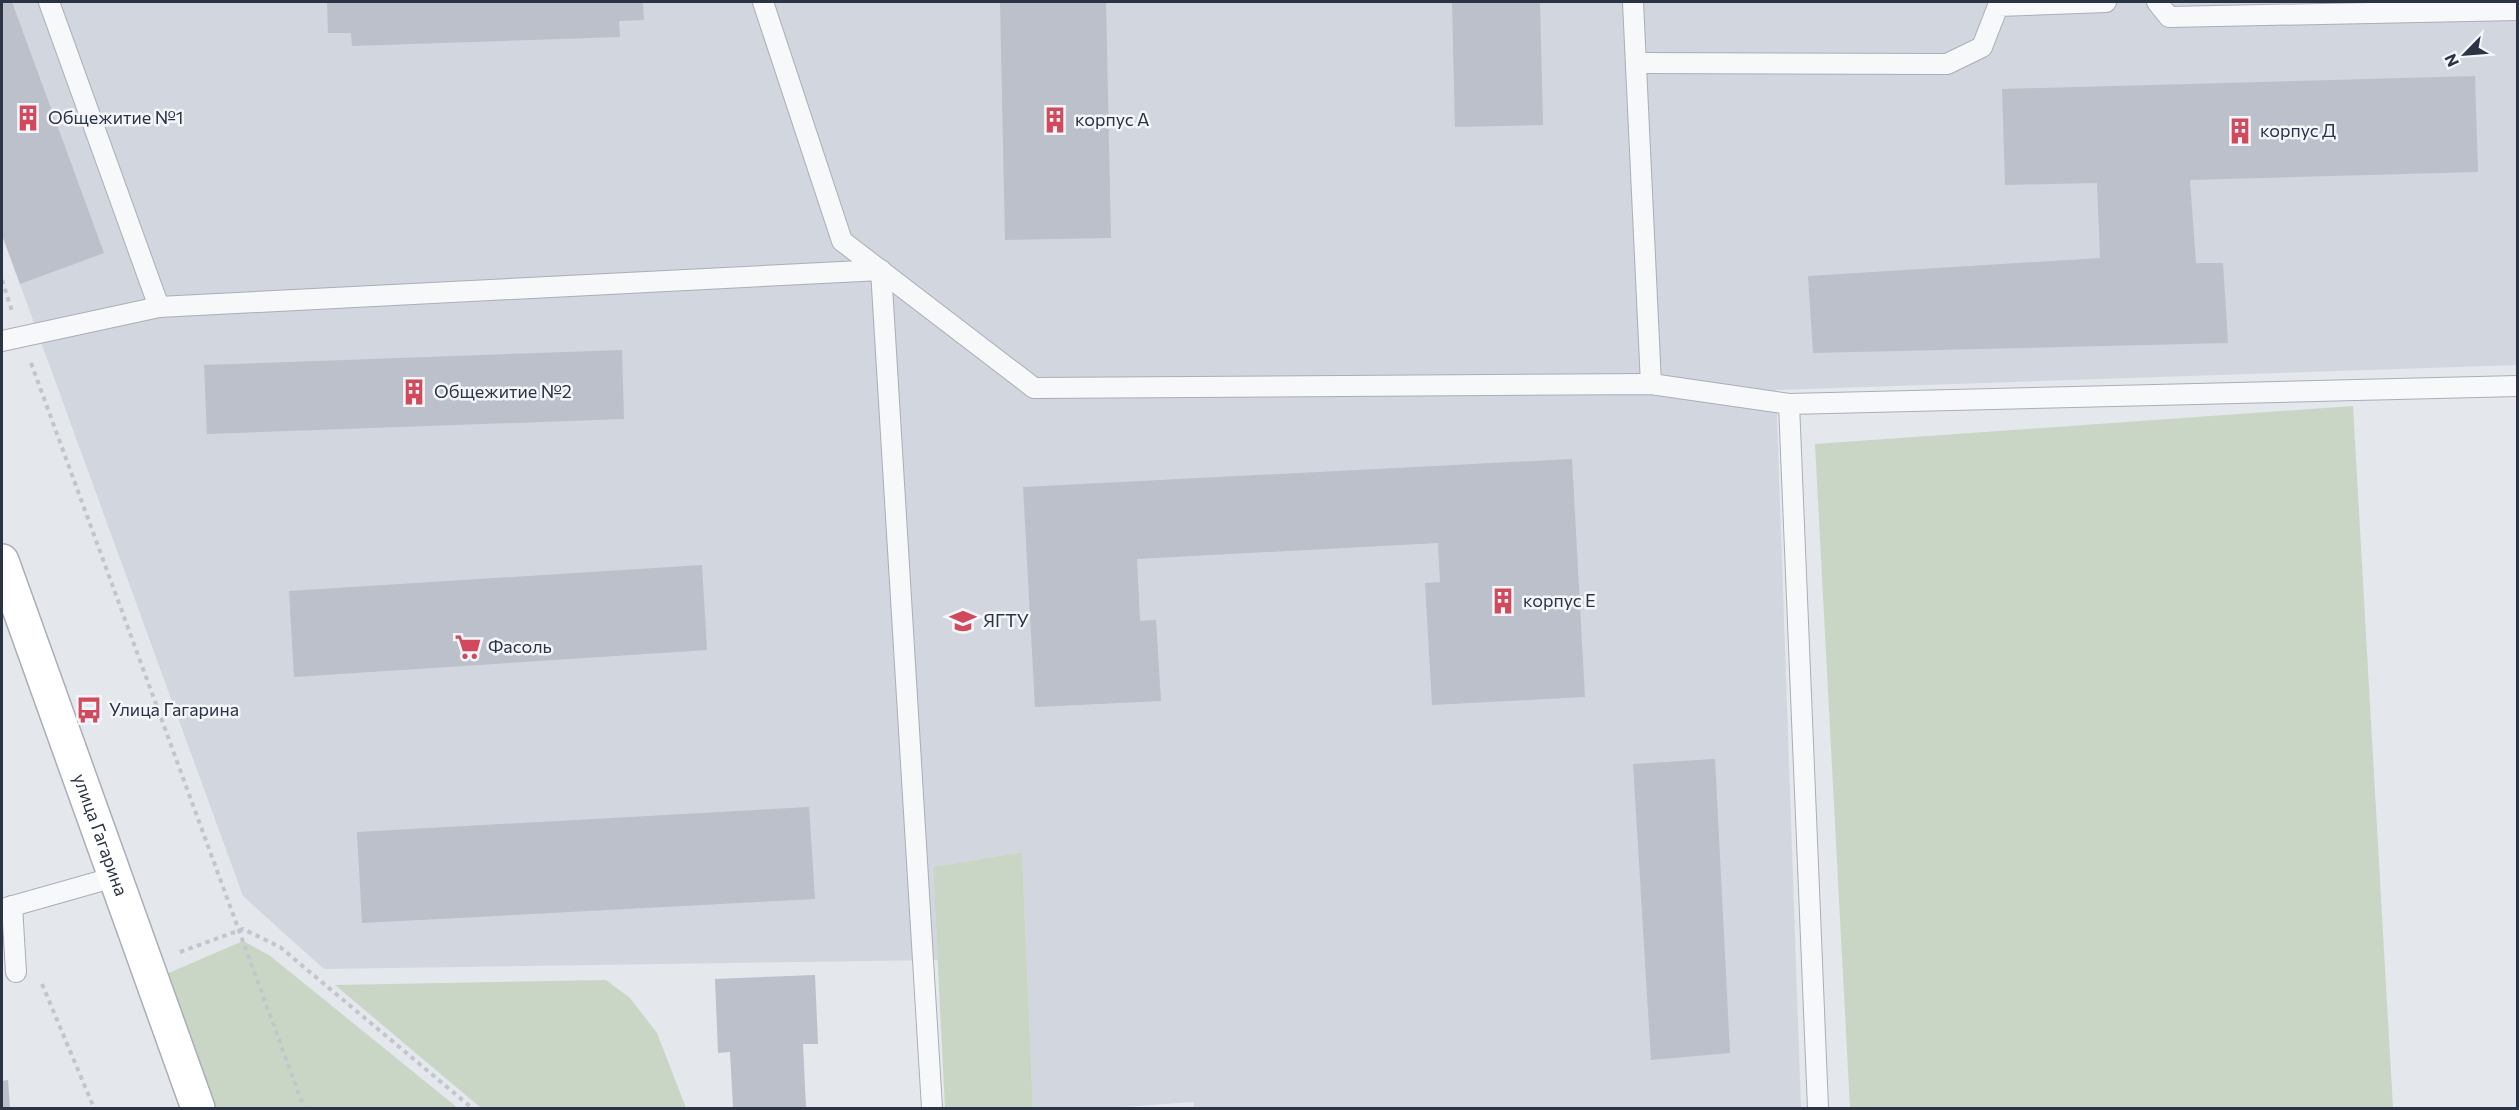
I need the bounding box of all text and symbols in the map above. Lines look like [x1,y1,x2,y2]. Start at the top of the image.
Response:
north arrow [2435,24,2495,84]
text: N [2440,51,2462,70]
building icon: Общежитие №1 [13,103,43,133]
building icon: корпус А [1040,105,1070,135]
place label: Общежитие №1 [48,106,183,128]
place label: корпус А [1075,108,1150,130]
building icon: корпус Д [2225,116,2255,146]
place label: корпус Д [2260,119,2336,141]
building icon: Общежитие №2 [399,377,429,407]
place label: Общежитие №2 [434,380,572,402]
building icon: корпус Е [1488,586,1518,616]
place label: корпус Е [1523,589,1596,611]
school or university icon: ЯГТУ [948,606,978,636]
place label: ЯГТУ [983,609,1029,631]
supermarket icon: Фасоль [453,632,483,662]
place label: Фасоль [488,635,552,657]
bus stop icon: Улица Гагарина [74,695,104,725]
place label: Улица Гагарина [109,698,239,720]
street label: улица Гагарина [69,770,133,899]

